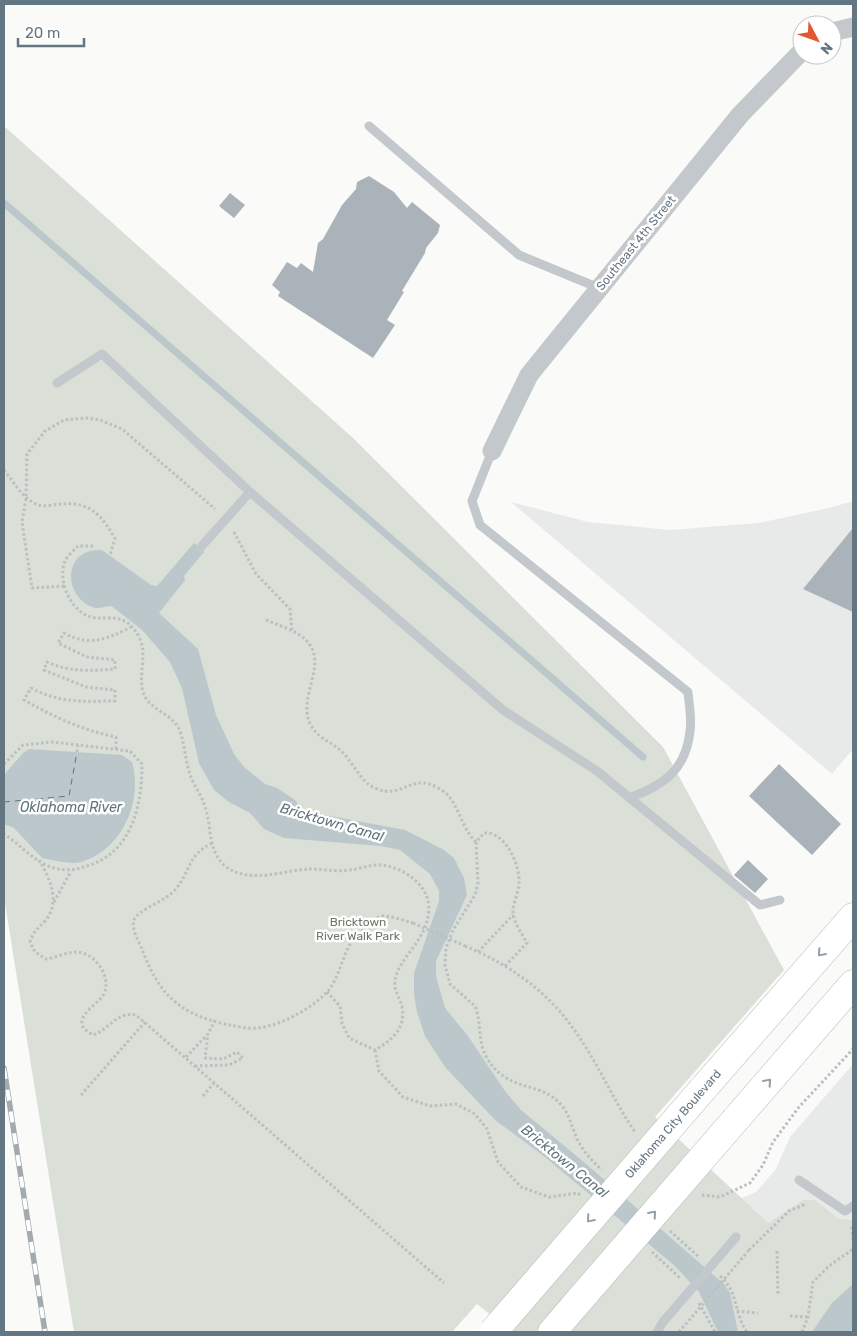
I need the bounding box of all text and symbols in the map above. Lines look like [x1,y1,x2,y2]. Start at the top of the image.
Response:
scale bar [18,15,84,47]
north arrow [792,15,842,65]
text: 20 m [25,24,60,42]
text: N [817,39,836,58]
street label: Southeast 4th Street [594,193,679,293]
water label: Oklahoma River [20,799,123,816]
water label: Bricktown Canal [278,800,386,846]
park label: Bricktown River Walk Park [316,915,401,943]
one-way arrow [818,948,827,957]
street label: Oklahoma City Boulevard [622,1067,724,1181]
one-way arrow [762,1079,771,1088]
water label: Bricktown Canal [518,1121,612,1202]
one-way arrow [648,1211,657,1220]
one-way arrow [587,1214,596,1223]

